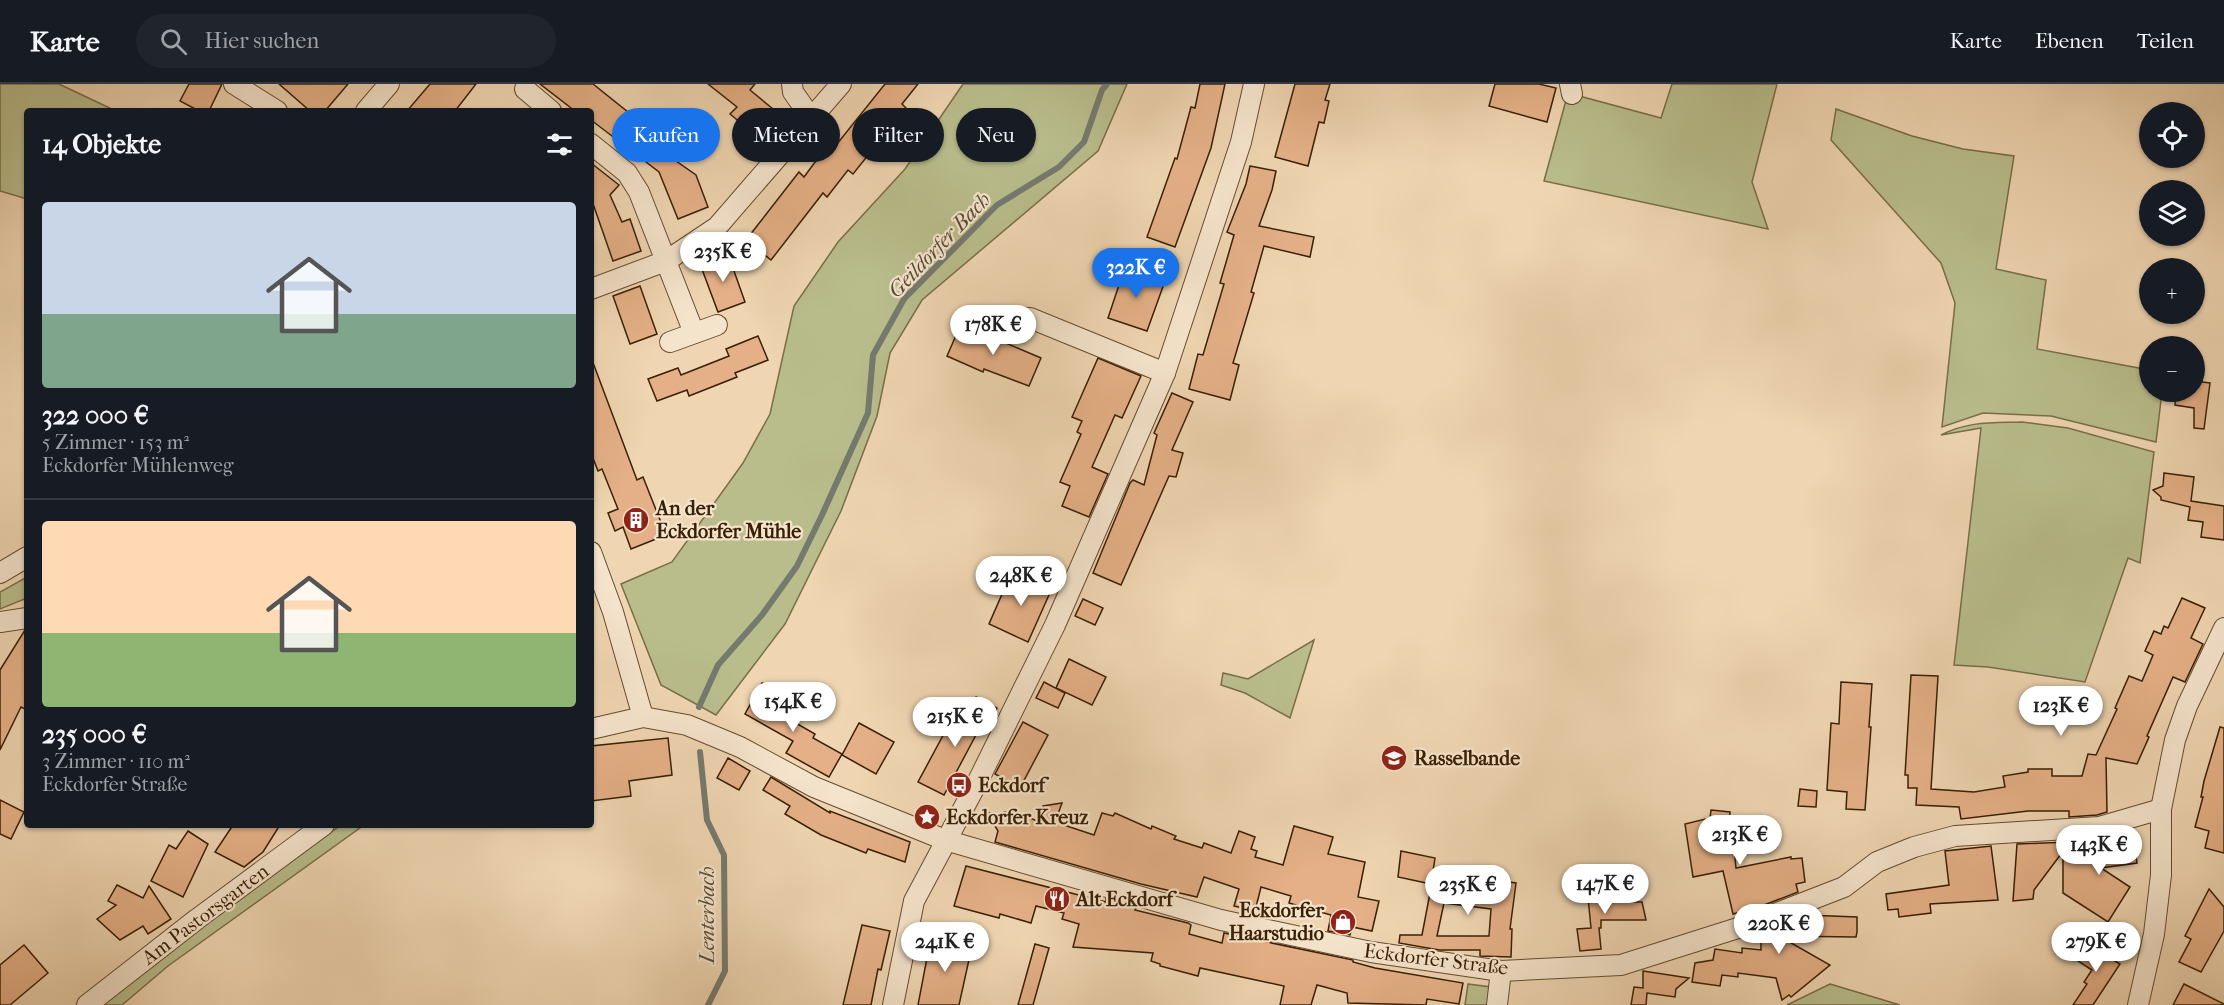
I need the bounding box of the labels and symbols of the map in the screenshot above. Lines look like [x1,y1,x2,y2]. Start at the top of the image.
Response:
water label: Geildorfer Bach [883,187,995,302]
pin: 235K € [674,232,772,283]
pin: 322K € [1087,248,1185,299]
pin: 178K € [944,305,1042,356]
place label: An der Eckdorfer Mühle [654,497,801,543]
building icon: An der Eckdorfer Mühle [621,505,651,535]
pin: 248K € [972,556,1070,607]
pin: 154K € [744,682,842,733]
pin: 123K € [2012,686,2110,737]
pin: 215K € [906,697,1004,748]
school or university icon: Rasselbande [1379,743,1409,773]
place label: Rasselbande [1414,747,1520,770]
bus stop icon: Eckdorf [944,770,974,800]
place label: Eckdorf [978,774,1049,797]
place icon: Eckdorfer Kreuz [912,802,942,832]
place label: Eckdorfer Kreuz [946,806,1088,829]
pin: 213K € [1691,815,1789,866]
pin: 143K € [2050,825,2148,876]
street label: Am Pastorsgarten [137,859,273,970]
pin: 147K € [1556,864,1654,915]
pin: 235K € [1419,865,1517,916]
water label: Lenterbach [695,866,719,965]
restaurant icon: Alt Eckdorf [1042,884,1072,914]
place label: Alt Eckdorf [1074,888,1177,911]
place label: Eckdorfer Haarstudio [1229,899,1324,945]
pin: 220K € [1730,904,1828,955]
shop icon: Eckdorfer Haarstudio [1328,907,1358,937]
pin: 241K € [896,922,994,973]
pin: 279K € [2047,922,2145,973]
street label: Eckdorfer Straße [1362,939,1510,980]

